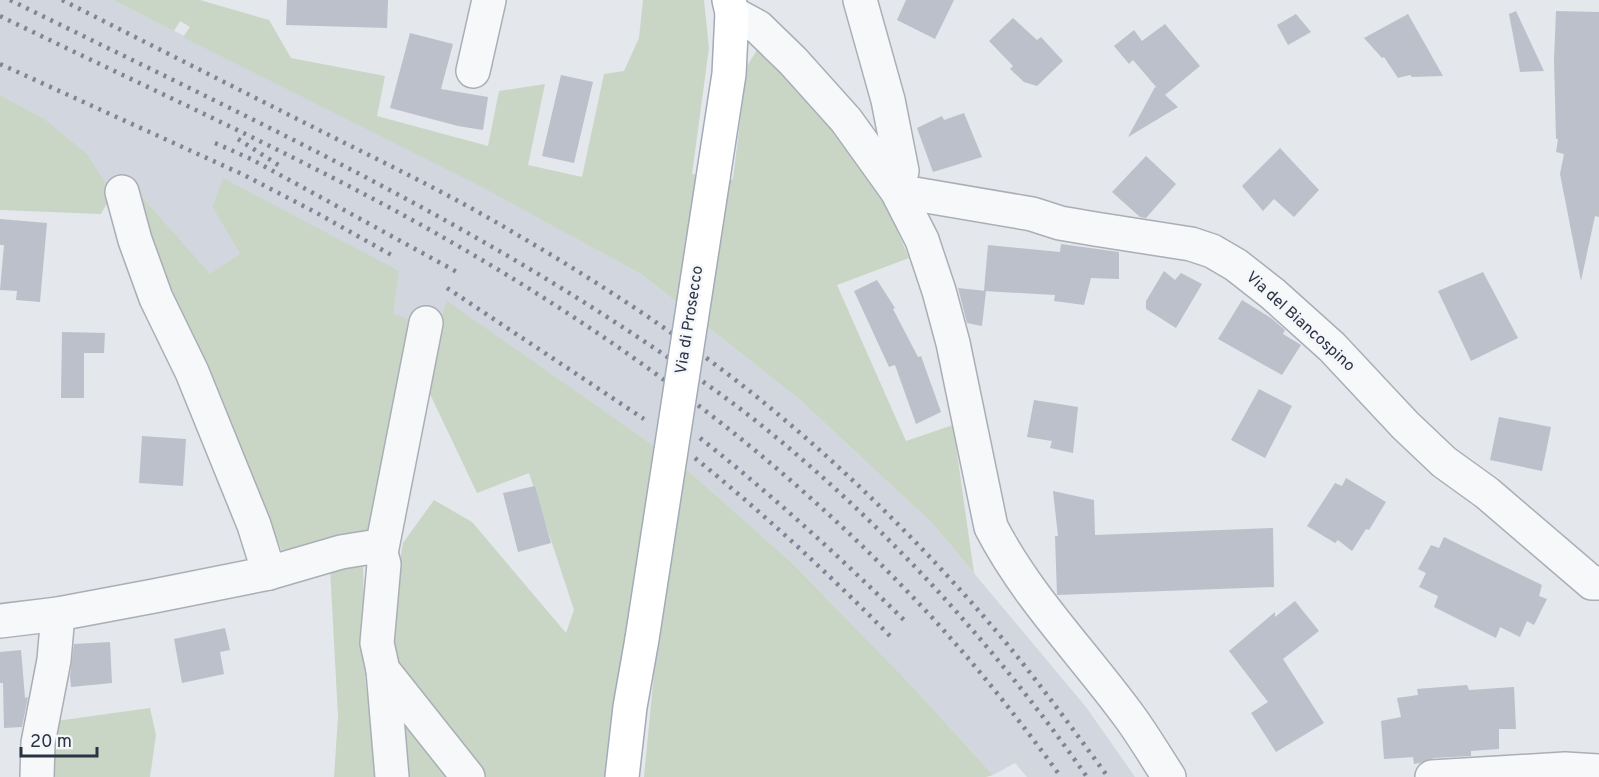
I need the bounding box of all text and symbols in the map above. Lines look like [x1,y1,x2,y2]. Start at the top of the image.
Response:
street label: Via di Prosecco [672,264,708,376]
street label: Via del Biancospino [1241,268,1359,376]
scale bar [21,720,98,758]
text: 20 m [30,731,72,754]

